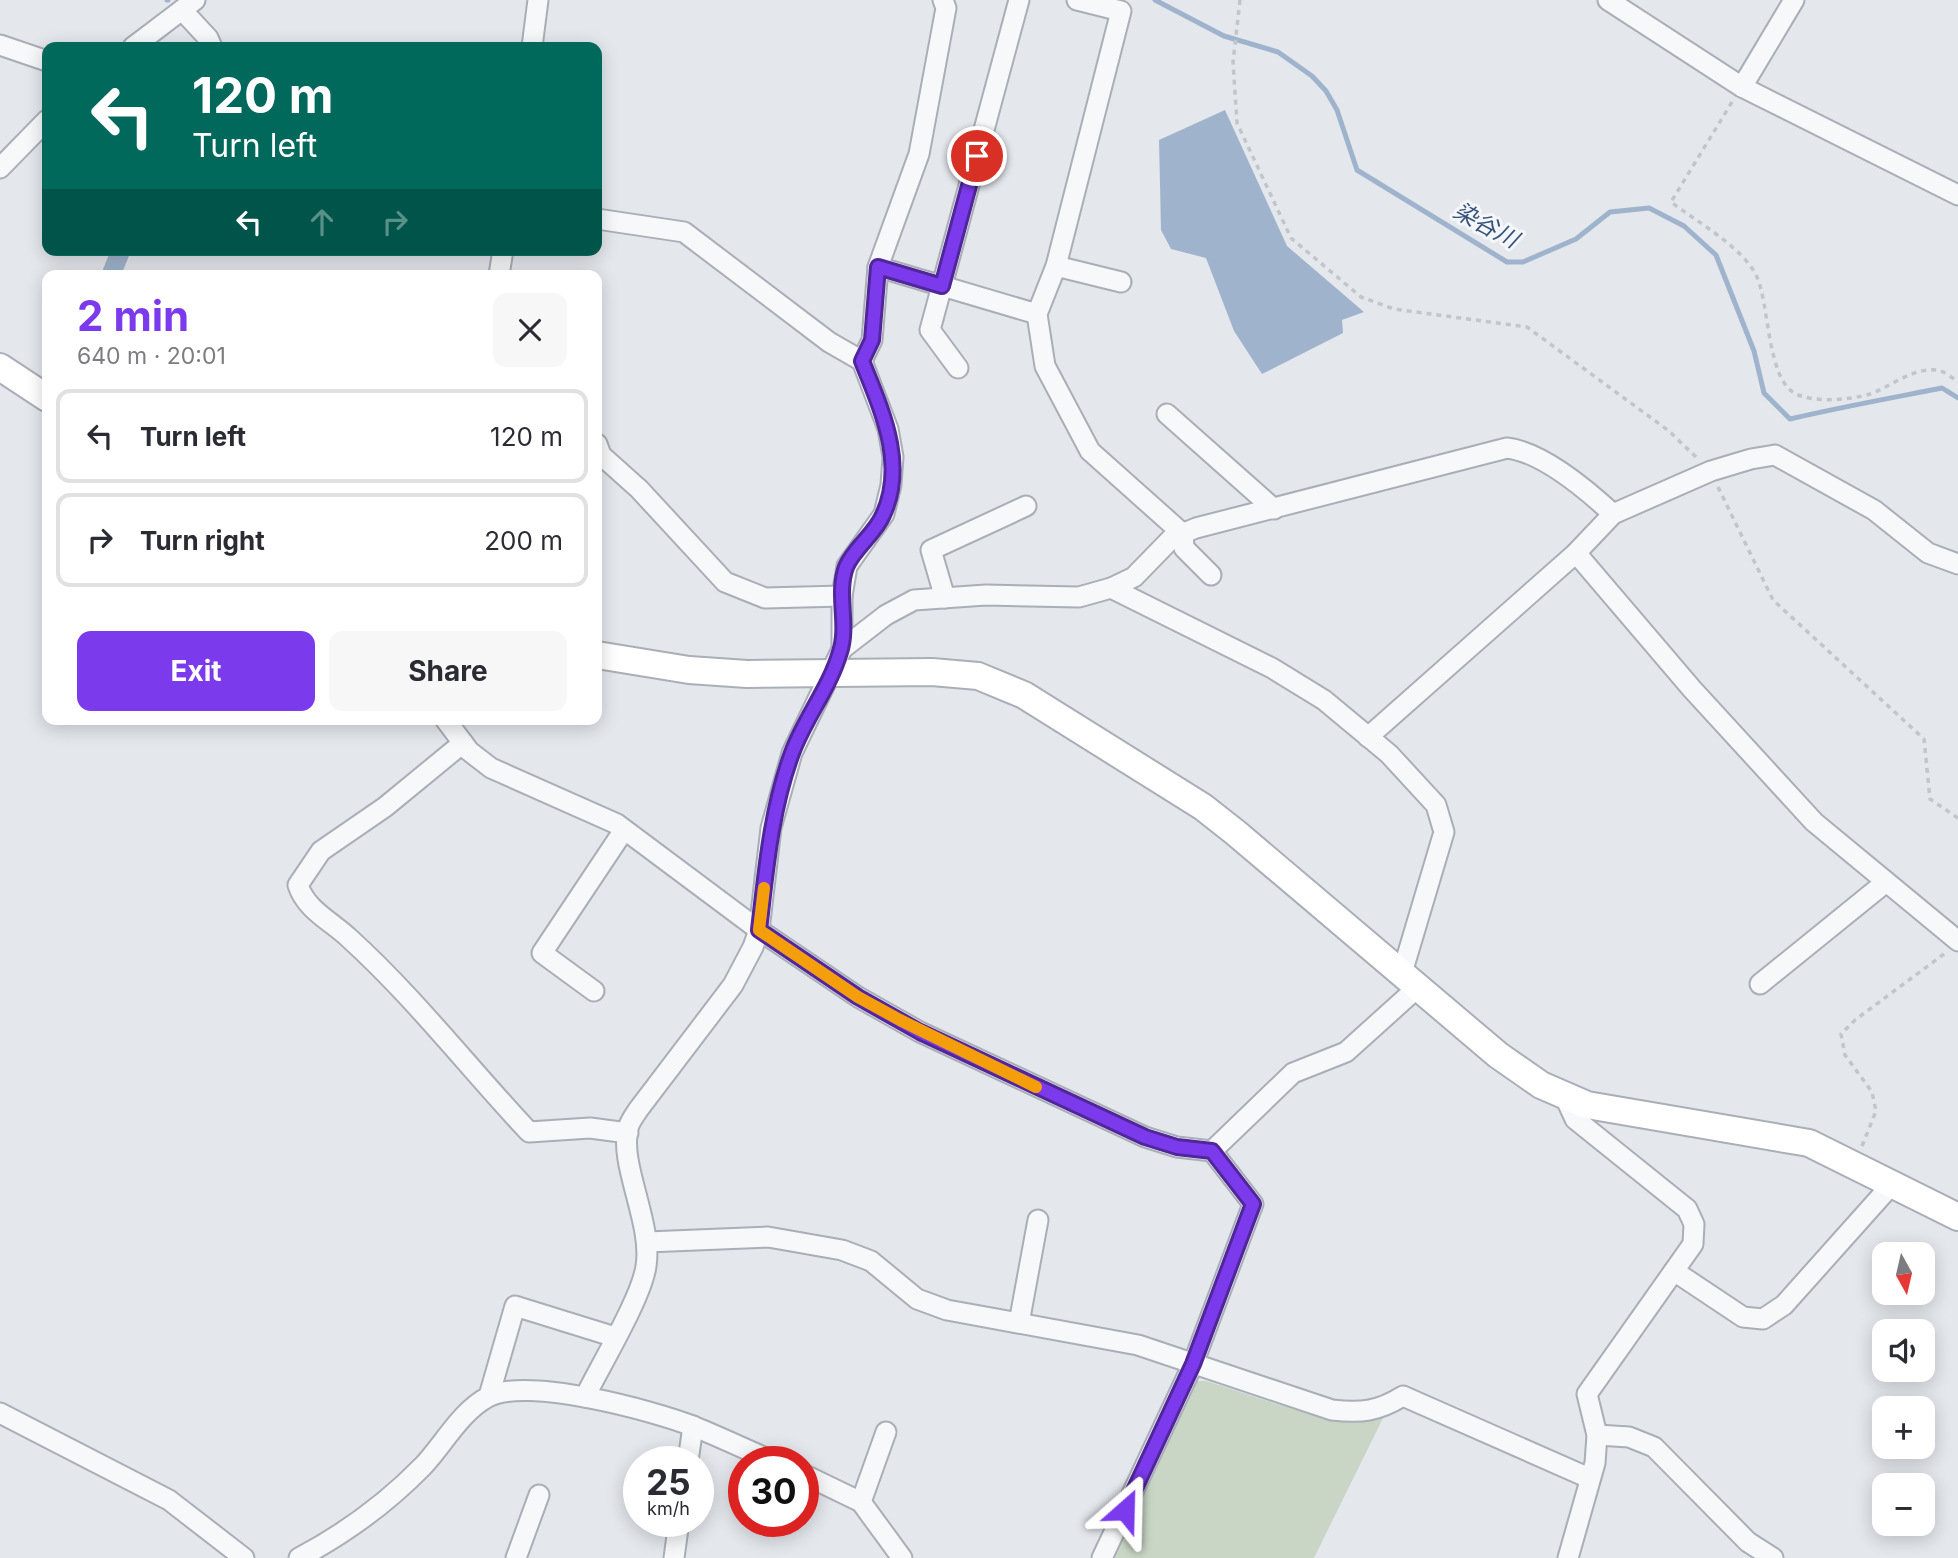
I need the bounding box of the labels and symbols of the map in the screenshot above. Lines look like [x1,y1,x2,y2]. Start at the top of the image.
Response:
pin [947,126,1007,186]
water label: 染谷川 [1449,196,1526,255]
north arrow [1872,1242,1936,1306]
speed limit sign: 30 [728,1446,819,1537]
position arrow [1088,1473,1162,1547]

